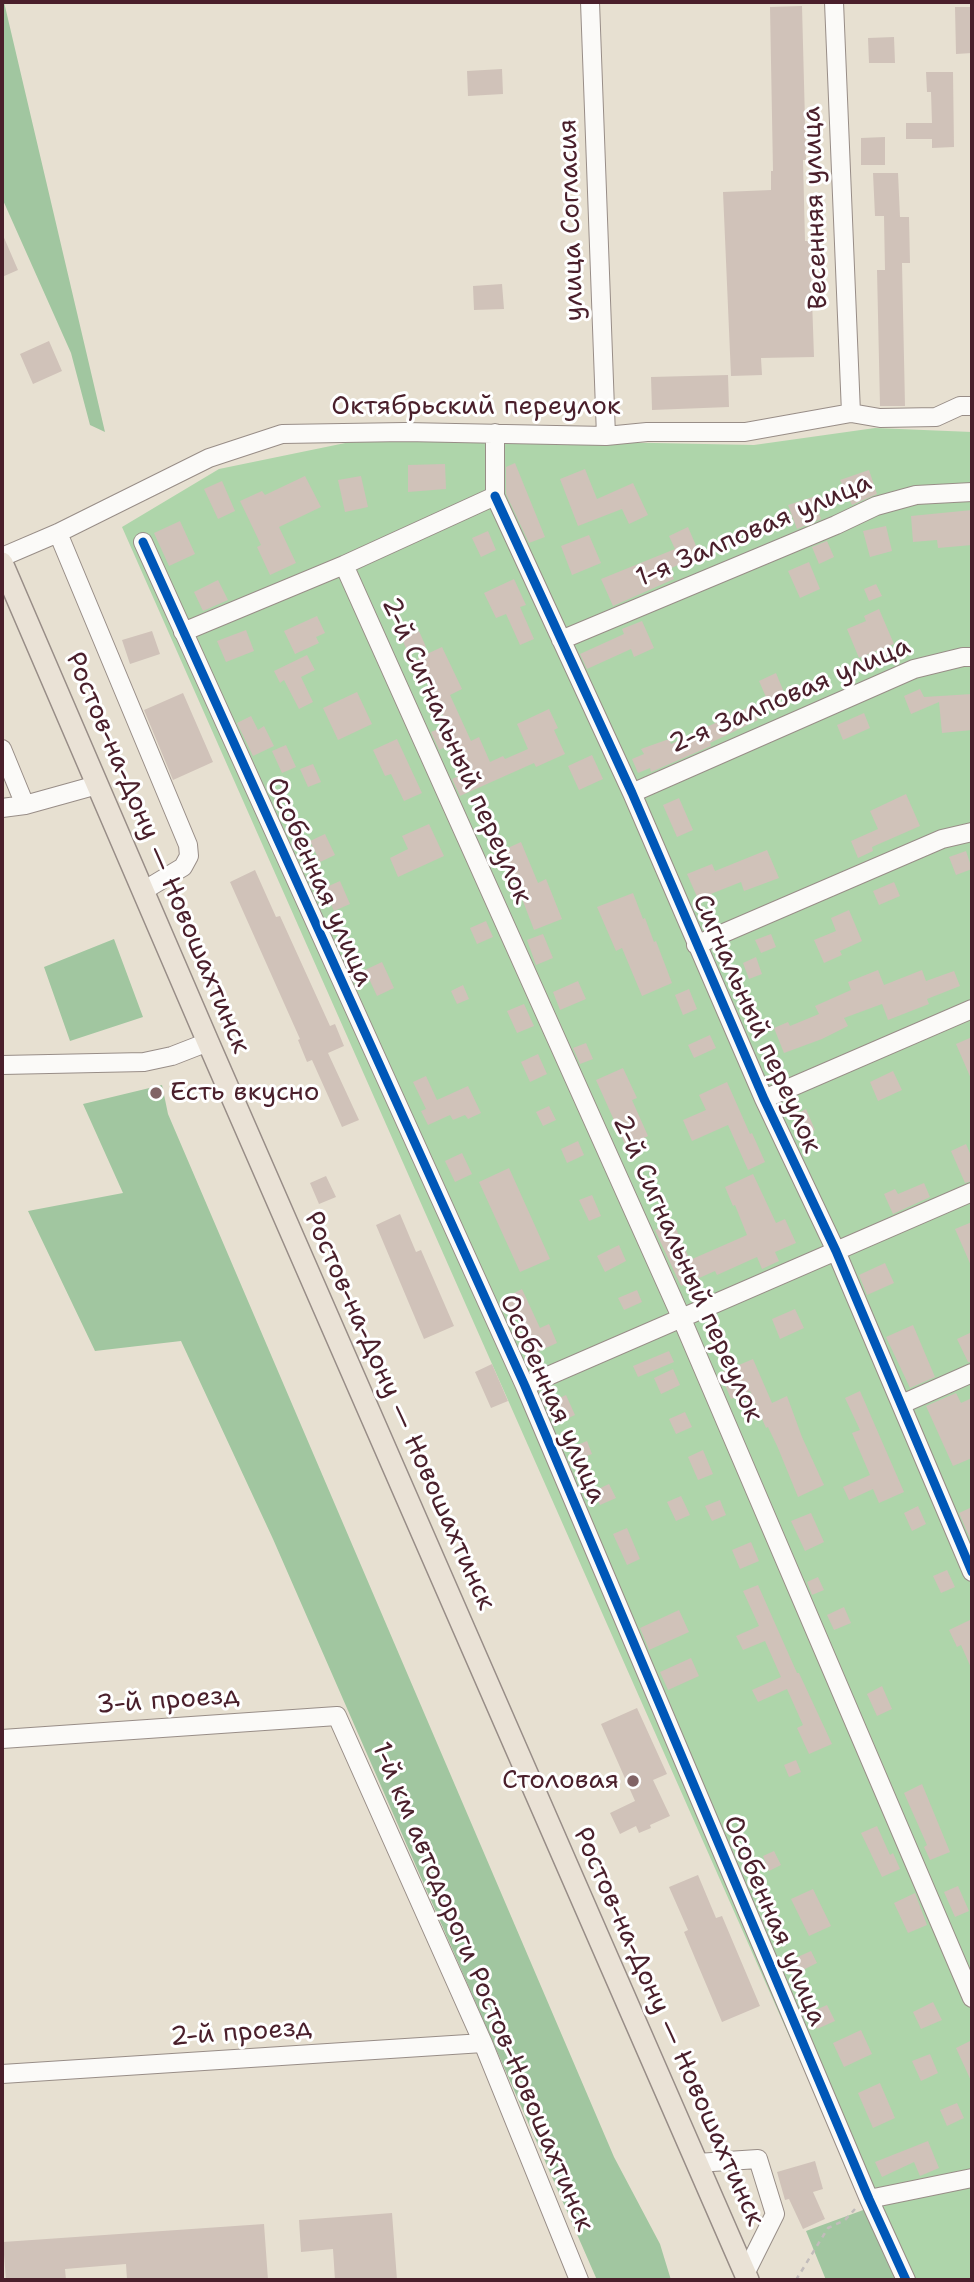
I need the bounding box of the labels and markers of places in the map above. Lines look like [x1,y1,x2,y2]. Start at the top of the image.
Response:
place label: Есть вкусно [170,1077,320,1109]
marker: Есть вкусно [148,1085,164,1101]
place label: Столовая [502,1765,619,1797]
marker: Столовая [625,1773,641,1789]

